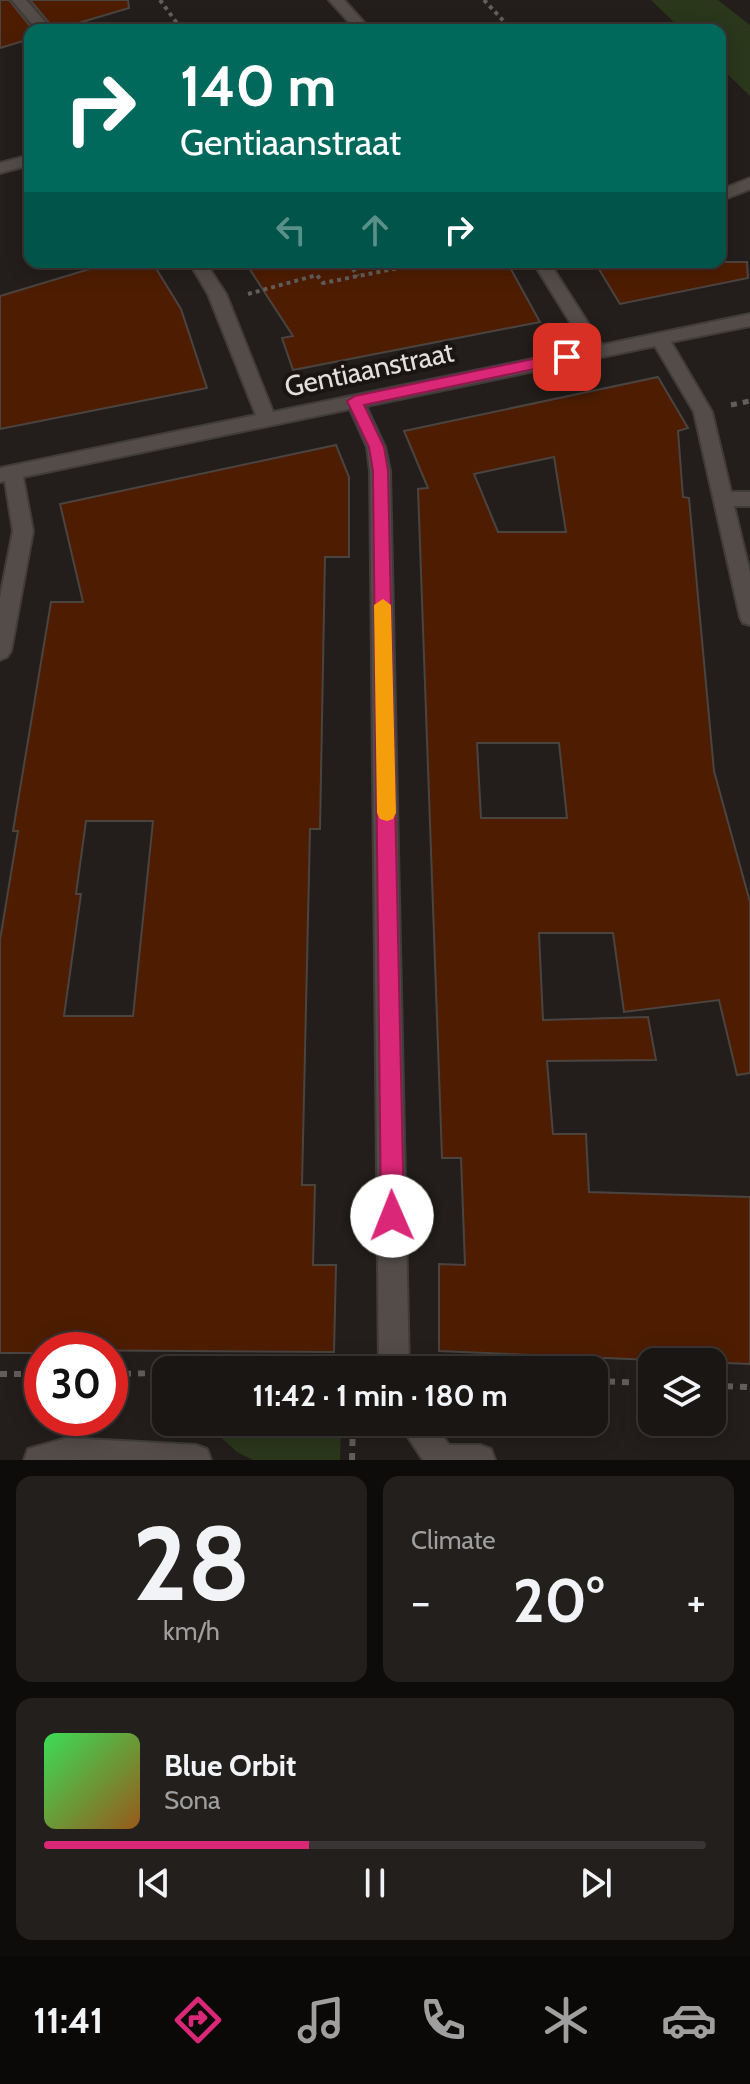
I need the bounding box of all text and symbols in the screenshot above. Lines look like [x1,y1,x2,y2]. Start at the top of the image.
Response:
text: 140 m [180,52,336,120]
icon: right [48,56,152,160]
text: Gentiaanstraat [180,120,401,164]
icon: left [269,208,313,252]
icon: ahead [353,208,397,252]
icon: right [437,208,481,252]
pin [533,323,601,391]
street label: Gentiaanstraat [281,334,457,404]
icon: arrive [545,335,589,379]
position arrow [350,1174,434,1258]
speed limit sign: 30 [24,1332,128,1436]
map controls [638,1348,726,1436]
button: layers [638,1348,726,1436]
text: 11:42 · 1 min · 180 m [252,1377,508,1414]
text: 28 [133,1500,250,1626]
text: Climate [411,1524,496,1556]
text: 20° [513,1564,604,1637]
text: − [411,1575,430,1628]
text: + [687,1575,706,1628]
text: km/h [163,1615,220,1647]
text: Blue Orbit [164,1747,296,1784]
text: Sona [164,1784,221,1816]
icon: previous [132,1861,176,1905]
icon: pause [353,1861,397,1905]
icon: next [574,1861,618,1905]
icon: directions [170,1992,226,2048]
icon: music [293,1992,349,2048]
icon: phone [415,1992,471,2048]
icon: climate [538,1992,594,2048]
icon: car [661,1992,717,2048]
text: 11:41 [33,1998,103,2042]

